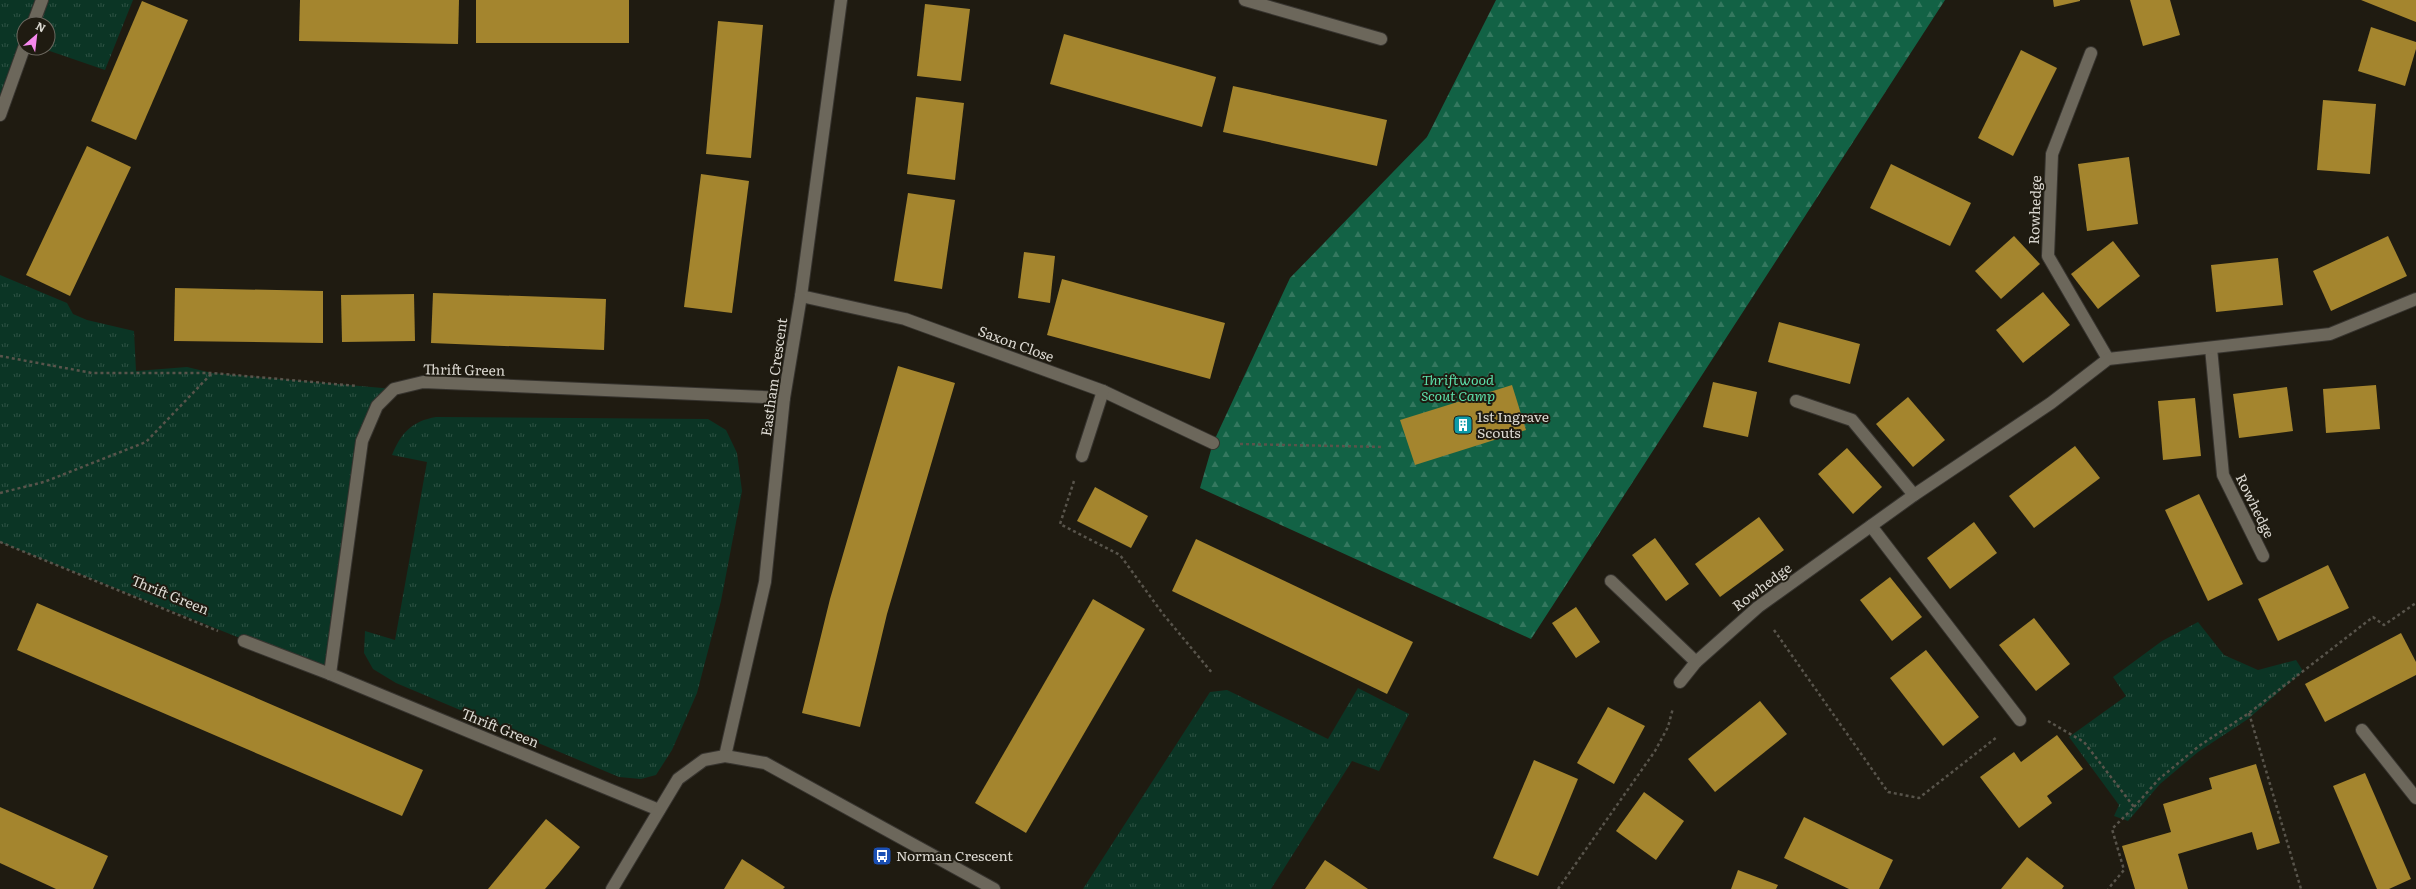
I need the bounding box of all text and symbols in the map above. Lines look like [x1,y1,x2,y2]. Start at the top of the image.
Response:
north arrow [16,16,56,56]
text: N [33,17,49,36]
street label: Rowhedge [2023,175,2045,245]
street label: Eastham Crescent [755,316,791,437]
street label: Saxon Close [976,320,1057,366]
street label: Thrift Green [423,358,505,380]
park label: Thriftwood Scout Camp [1421,369,1495,405]
place label: 1st Ingrave Scouts [1477,406,1549,442]
building icon: 1st Ingrave Scouts [1452,414,1474,436]
street label: Rowhedge [2232,470,2280,541]
street label: Rowhedge [1728,557,1795,615]
street label: Thrift Green [129,569,212,619]
street label: Thrift Green [459,702,542,752]
bus stop icon: Norman Crescent [871,845,893,867]
place label: Norman Crescent [896,845,1013,865]

